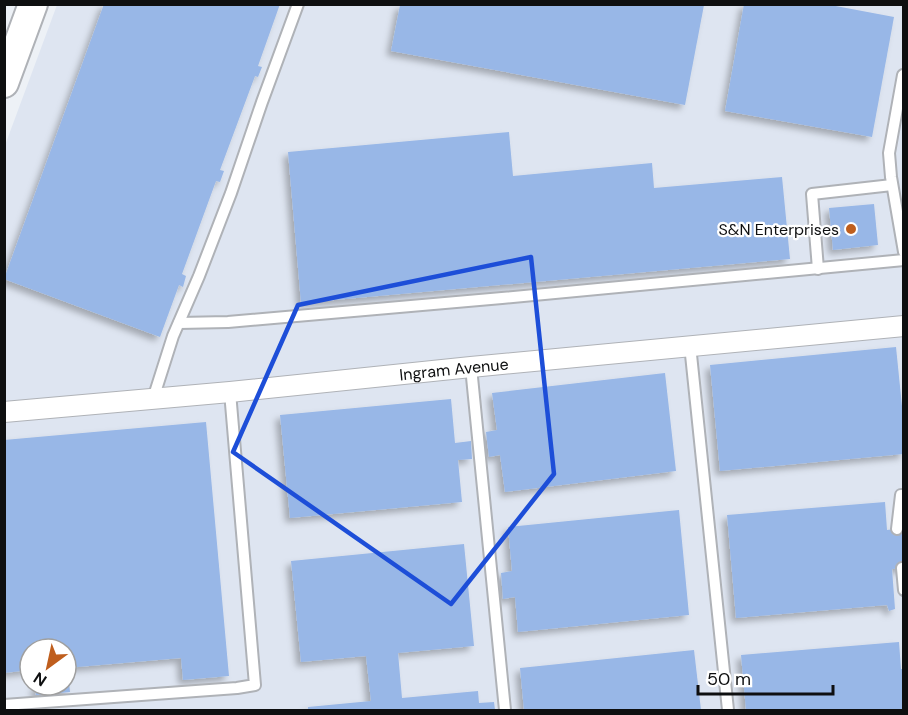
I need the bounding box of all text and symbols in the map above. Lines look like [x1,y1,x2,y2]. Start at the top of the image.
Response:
place label: S&N Enterprises [718,219,839,240]
marker: S&N Enterprises [844,222,858,236]
street label: Ingram Avenue [398,354,509,385]
north arrow [18,637,78,697]
scale bar [698,658,833,696]
text: N [29,667,51,691]
text: 50 m [707,667,751,691]

